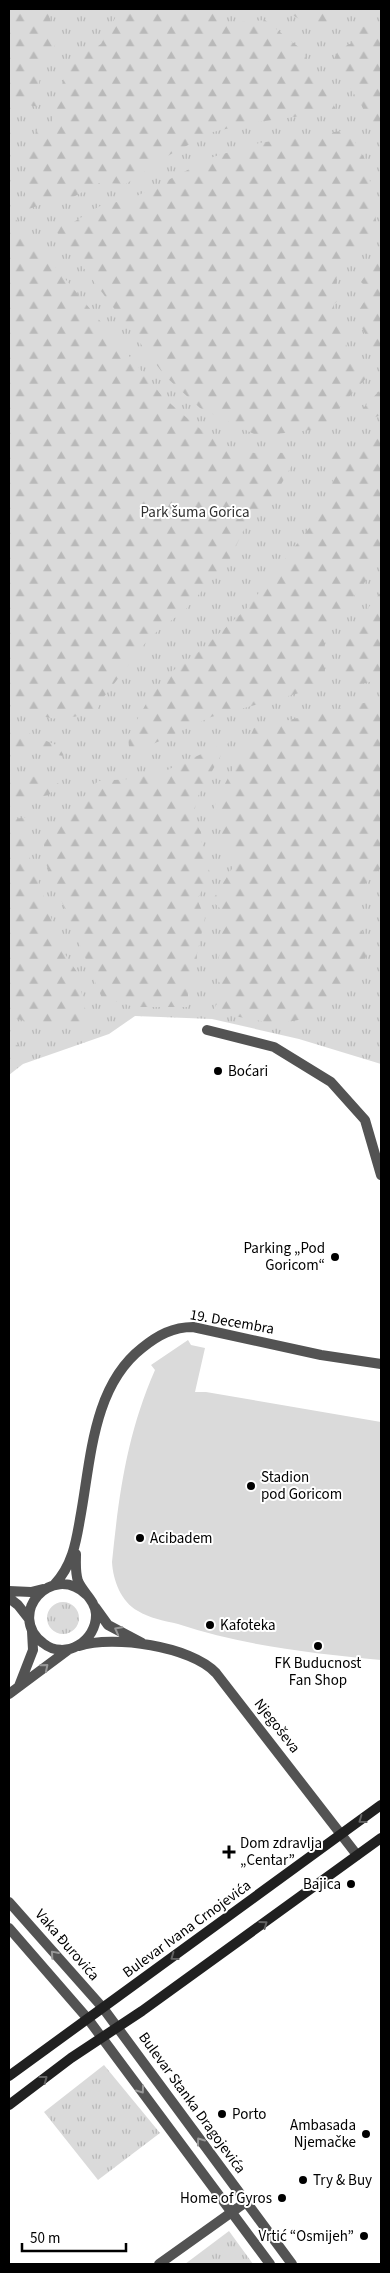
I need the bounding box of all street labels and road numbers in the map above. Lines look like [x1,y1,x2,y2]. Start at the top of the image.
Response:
street label: 19. Decembra [188,1304,276,1340]
street label: Njegoševa [249,1694,305,1758]
street label: Bulevar Ivana Crnojevića [119,1875,255,1983]
street label: Vaka Đurovića [30,1905,104,1985]
street label: Bulevar Stanka Dragojevića [134,2028,250,2178]

